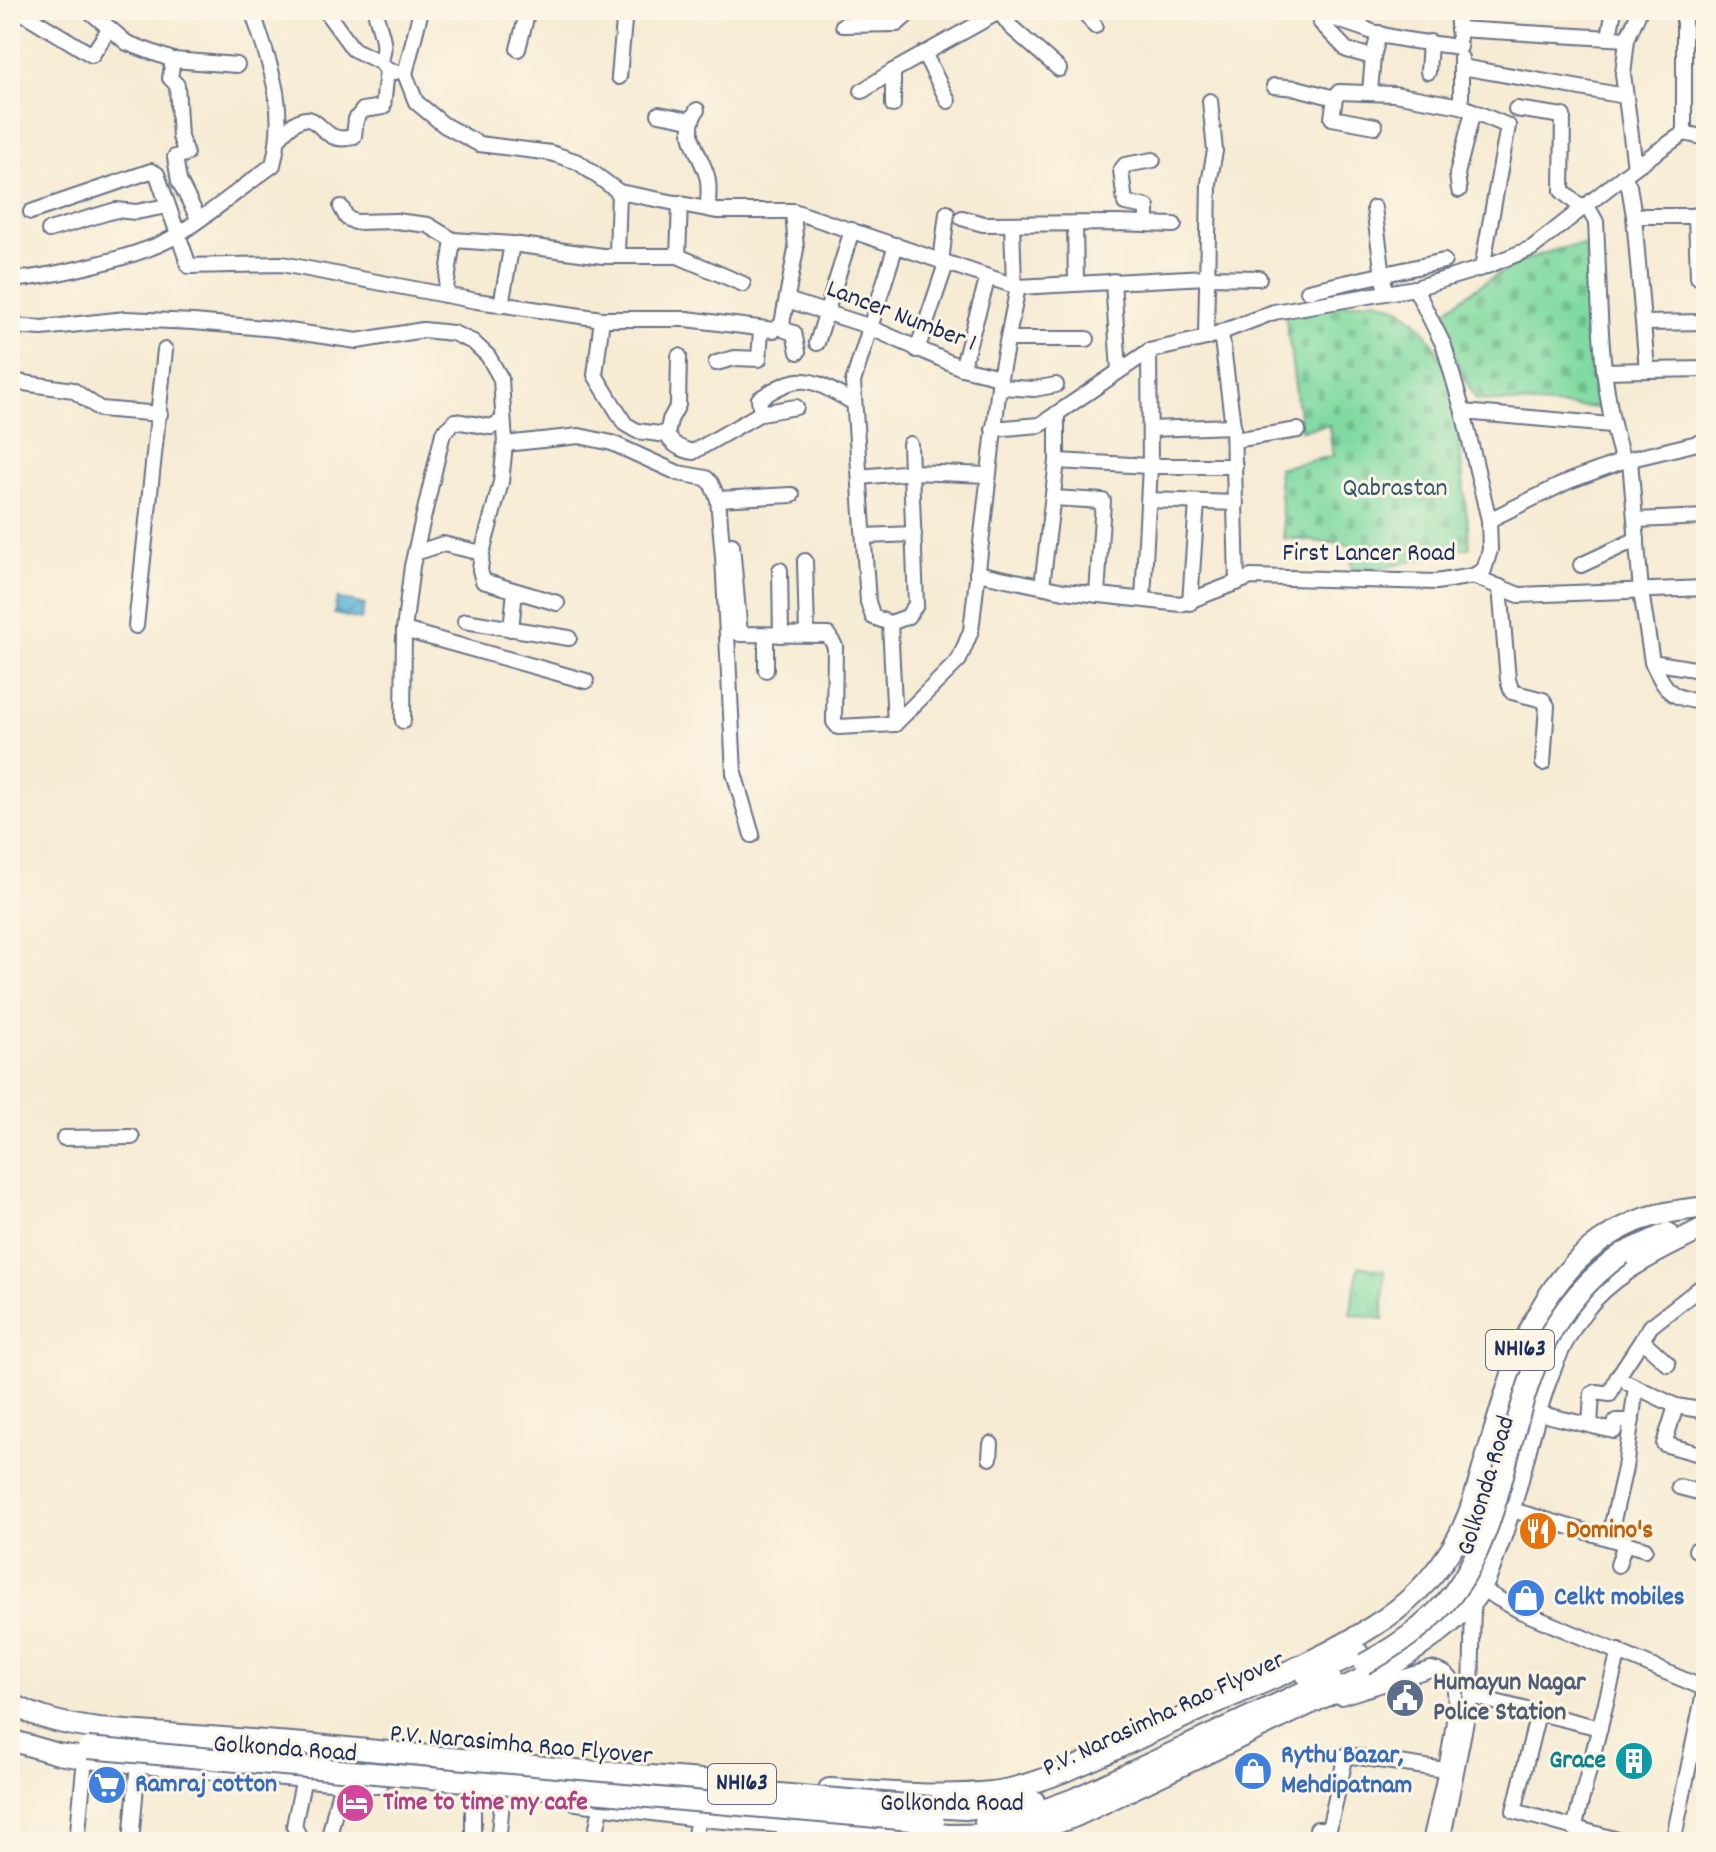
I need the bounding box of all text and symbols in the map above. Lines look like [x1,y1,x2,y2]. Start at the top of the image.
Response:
street label: Lancer Number 1 [821,271,981,363]
park label: Qabrastan [1342,471,1448,508]
street label: First Lancer Road [1282,536,1456,573]
road number: NH163 [1486,1330,1554,1370]
street label: Golkonda Road [1448,1412,1526,1560]
restaurant icon: Domino's [1517,1510,1559,1552]
place label: Domino's [1566,1513,1653,1550]
shop icon: Celkt mobiles [1505,1577,1547,1619]
place label: Celkt mobiles [1554,1580,1685,1617]
street label: P.V. Narasimha Rao Flyover [1037,1642,1292,1787]
place label: Humayun Nagar Police Station [1433,1665,1586,1732]
public building icon: Humayun Nagar Police Station [1384,1677,1426,1719]
street label: P.V. Narasimha Rao Flyover [388,1716,654,1776]
street label: Golkonda Road [212,1727,358,1773]
place label: Rythu Bazar, Mehdipatnam [1281,1738,1412,1805]
building icon: Grace [1613,1740,1655,1782]
place label: Grace [1549,1743,1606,1780]
shop icon: Rythu Bazar, Mehdipatnam [1232,1750,1274,1792]
supermarket icon: Ramraj cotton [86,1764,128,1806]
road number: NH163 [708,1764,776,1804]
place label: Ramraj cotton [135,1767,277,1804]
hotel icon: Time to time my cafe [334,1782,376,1824]
place label: Time to time my cafe [383,1785,588,1822]
street label: Golkonda Road [880,1786,1024,1823]

